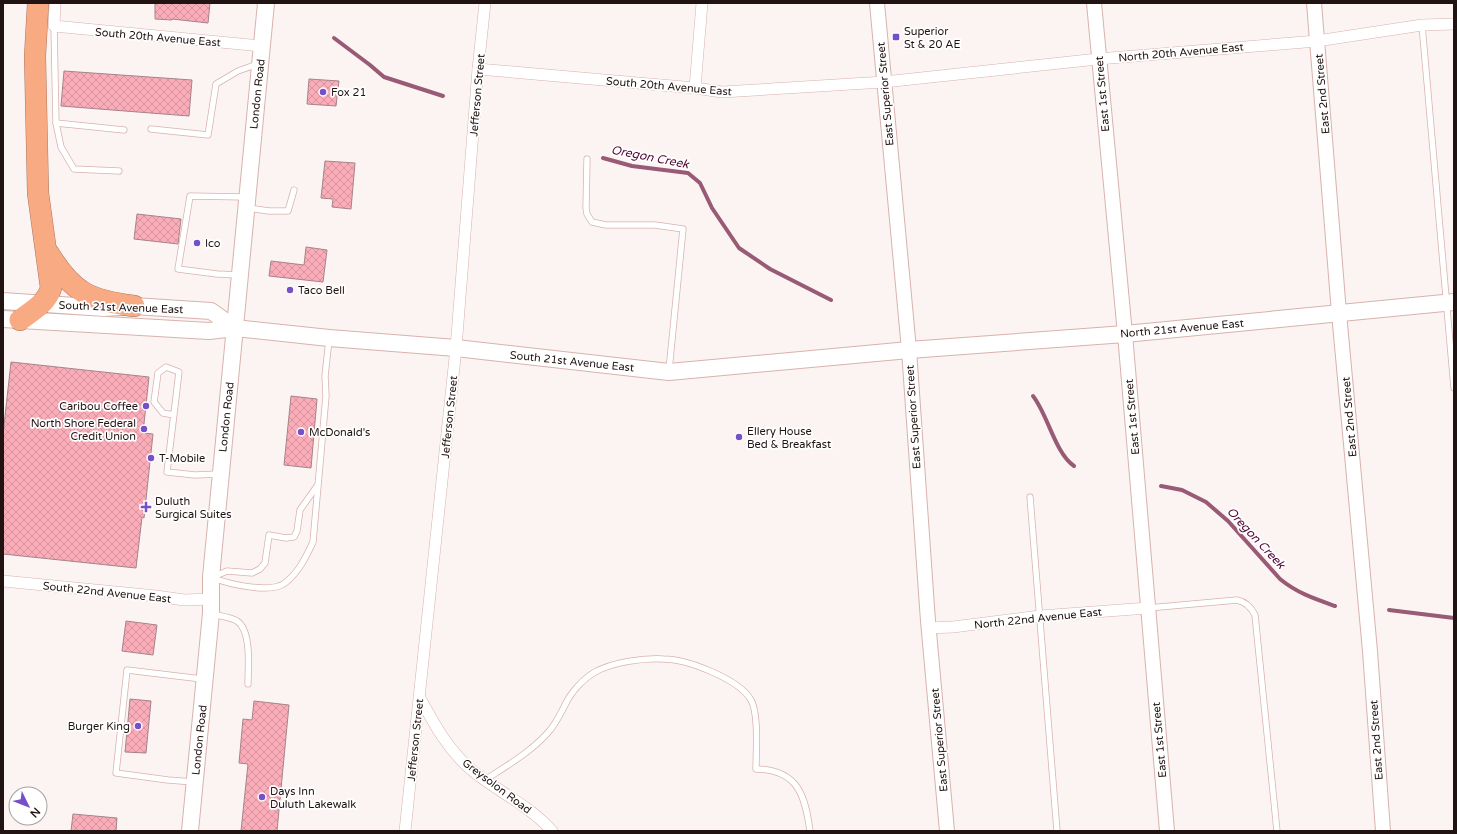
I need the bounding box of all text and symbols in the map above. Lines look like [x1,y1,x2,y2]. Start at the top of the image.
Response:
place label: Superior St & 20 AE [904,25,960,51]
street label: South 20th Avenue East [94,26,221,49]
marker: Superior St & 20 AE [891,32,901,42]
street label: North 20th Avenue East [1118,41,1244,64]
street label: East Superior Street [874,42,897,146]
street label: Jefferson Street [467,53,488,137]
street label: East 2nd Street [1313,53,1332,135]
street label: East 1st Street [1093,55,1112,132]
street label: London Road [247,58,268,130]
street label: South 20th Avenue East [605,75,732,98]
place label: Fox 21 [331,86,366,99]
marker: Fox 21 [318,87,328,97]
water label: Oregon Creek [610,143,692,172]
place label: Ico [205,237,221,250]
marker: Ico [192,238,202,248]
place label: Taco Bell [298,284,345,297]
marker: Taco Bell [285,285,295,295]
street label: South 21st Avenue East [58,299,184,316]
street label: North 21st Avenue East [1120,317,1244,340]
street label: South 21st Avenue East [509,349,635,374]
street label: East Superior Street [903,365,924,469]
street label: Jefferson Street [439,375,460,459]
street label: East 2nd Street [1340,376,1359,458]
street label: East 1st Street [1123,378,1142,455]
street label: London Road [216,381,237,453]
place label: Caribou Coffee [59,400,138,413]
marker: Caribou Coffee [141,401,151,411]
place label: North Shore Federal Credit Union [31,417,136,443]
marker: North Shore Federal Credit Union [139,424,149,434]
place label: Ellery House Bed & Breakfast [747,425,831,451]
place label: McDonald's [309,426,370,439]
marker: McDonald's [296,427,306,437]
marker: Ellery House Bed & Breakfast [734,432,744,442]
place label: T-Mobile [159,452,205,465]
marker: T-Mobile [146,453,156,463]
place label: Duluth Surgical Suites [155,495,232,521]
marker: Duluth Surgical Suites [140,501,152,513]
water label: Oregon Creek [1224,504,1289,573]
street label: South 22nd Avenue East [42,579,172,606]
street label: North 22nd Avenue East [973,605,1103,632]
street label: East Superior Street [928,688,951,792]
street label: Jefferson Street [405,698,426,782]
street label: East 2nd Street [1367,699,1386,780]
street label: East 1st Street [1150,701,1169,778]
street label: London Road [189,704,210,776]
place label: Burger King [68,720,130,733]
marker: Burger King [133,721,143,731]
street label: Greysolon Road [460,756,534,817]
place label: Days Inn Duluth Lakewalk [270,785,356,811]
north arrow [8,786,48,826]
marker: Days Inn Duluth Lakewalk [257,792,267,802]
text: N [27,805,43,820]

